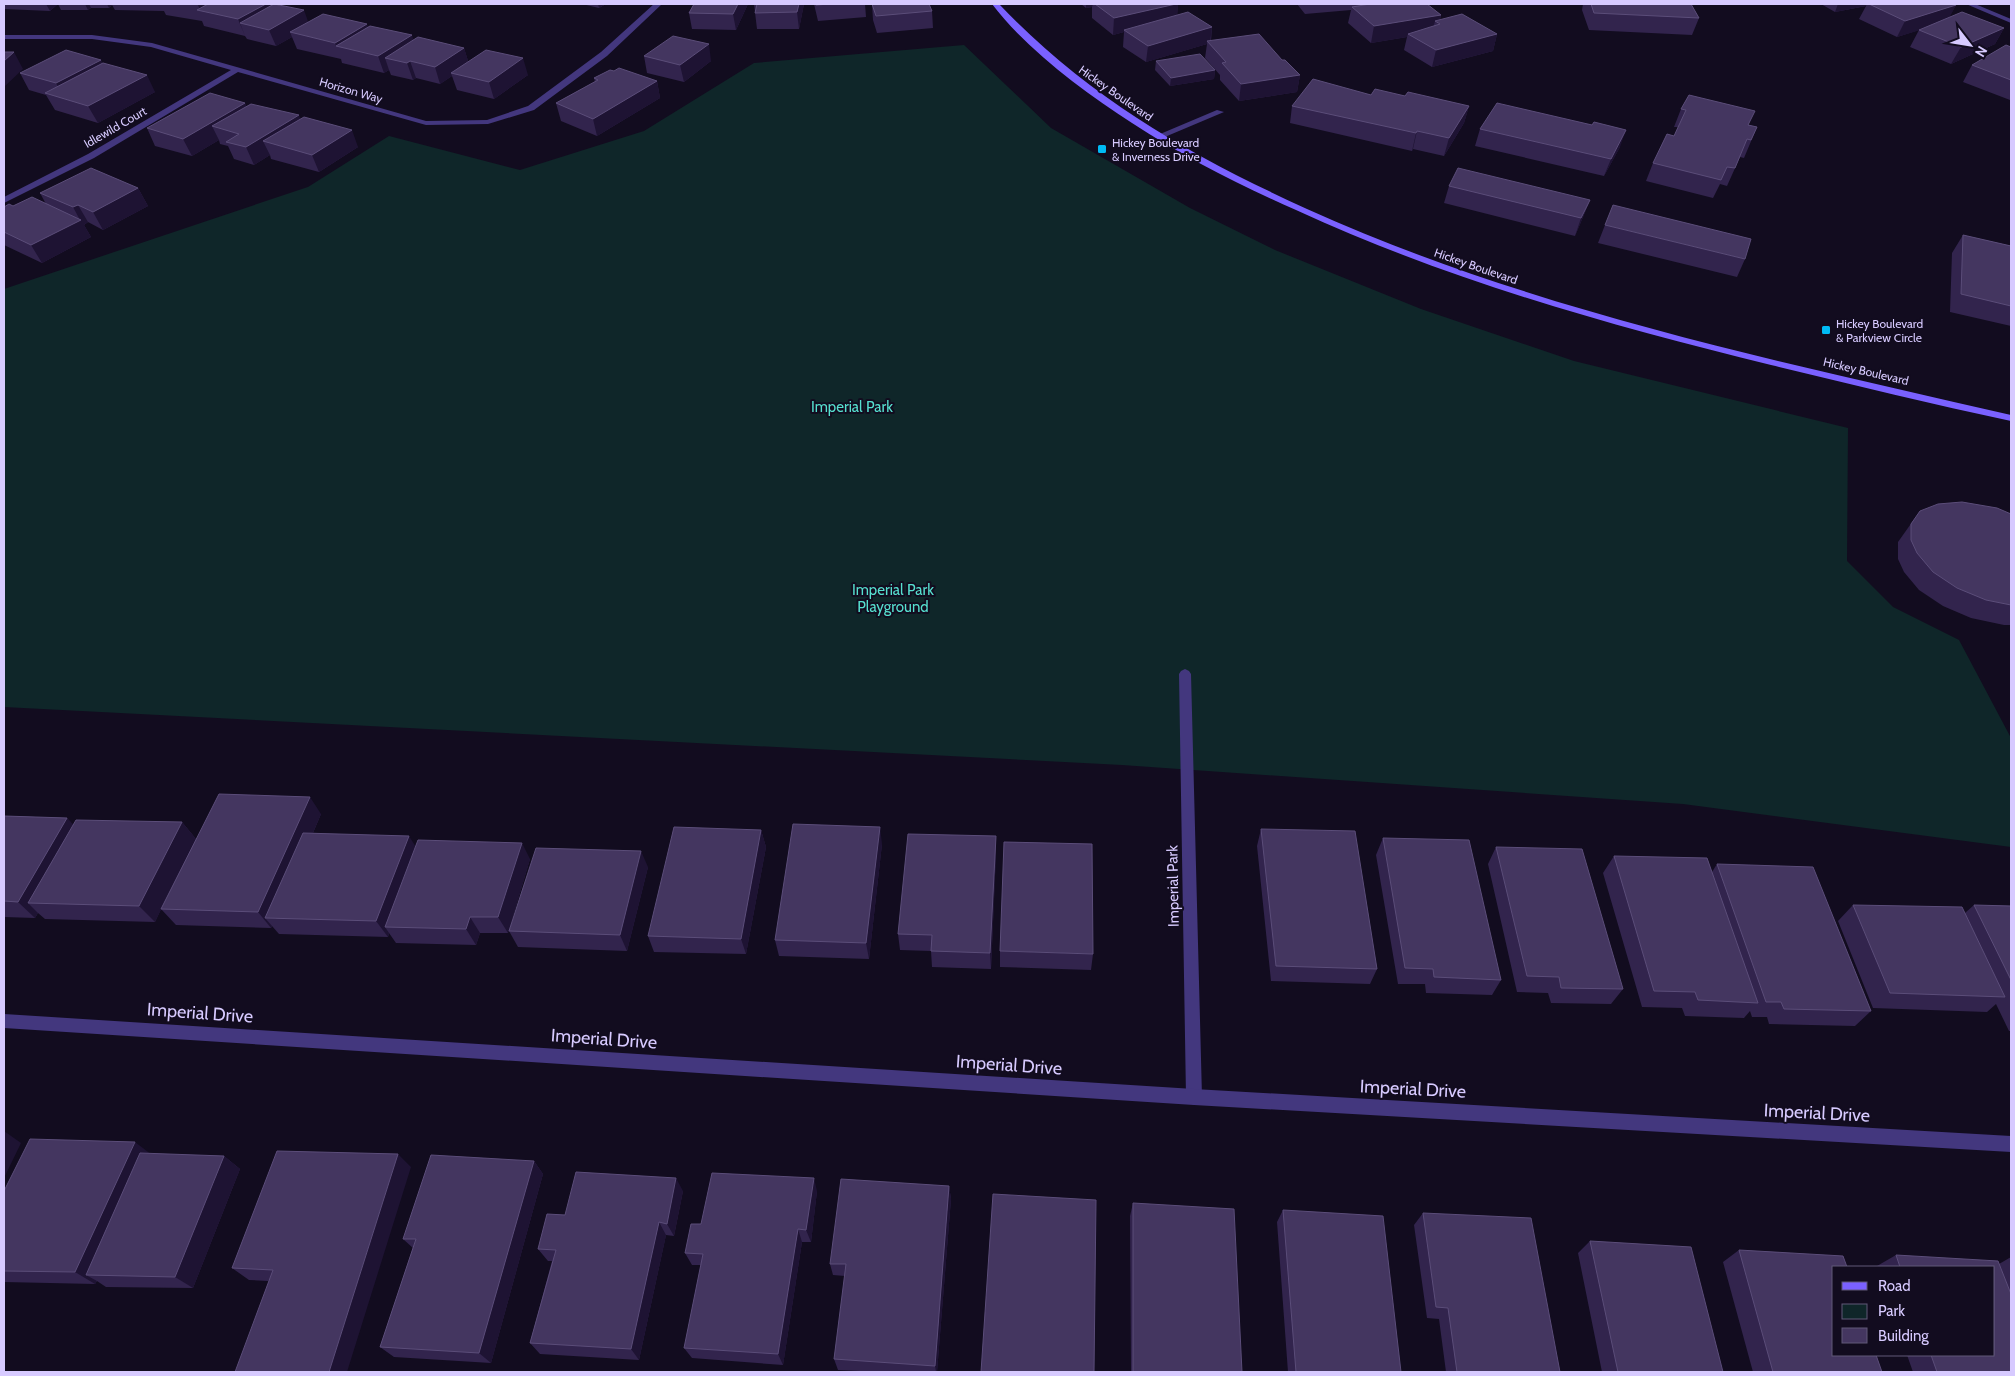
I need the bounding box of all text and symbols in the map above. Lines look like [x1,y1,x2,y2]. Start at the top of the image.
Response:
north arrow [1945,20,1995,70]
text: N [1971,43,1991,61]
street label: Hickey Boulevard [1076,62,1156,124]
street label: Horizon Way [318,74,384,106]
street label: Idlewild Court [81,103,149,151]
place label: Hickey Boulevard & Inverness Drive [1112,135,1200,164]
marker: Hickey Boulevard & Inverness Drive [1096,143,1108,155]
street label: Hickey Boulevard [1432,245,1520,287]
place label: Hickey Boulevard & Parkview Circle [1836,316,1923,345]
marker: Hickey Boulevard & Parkview Circle [1820,324,1832,336]
street label: Hickey Boulevard [1822,354,1910,388]
park label: Imperial Park [811,398,893,416]
park label: Imperial Park Playground [852,581,934,616]
street label: Imperial Park [1163,845,1183,927]
street label: Imperial Drive [146,998,254,1028]
street label: Imperial Drive [550,1024,658,1054]
street label: Imperial Drive [955,1050,1063,1080]
street label: Imperial Drive [1359,1075,1467,1103]
street label: Imperial Drive [1763,1099,1871,1127]
legend [1832,1266,1995,1356]
text: Road [1878,1277,1911,1295]
text: Park [1878,1302,1905,1320]
text: Building [1878,1327,1929,1345]

